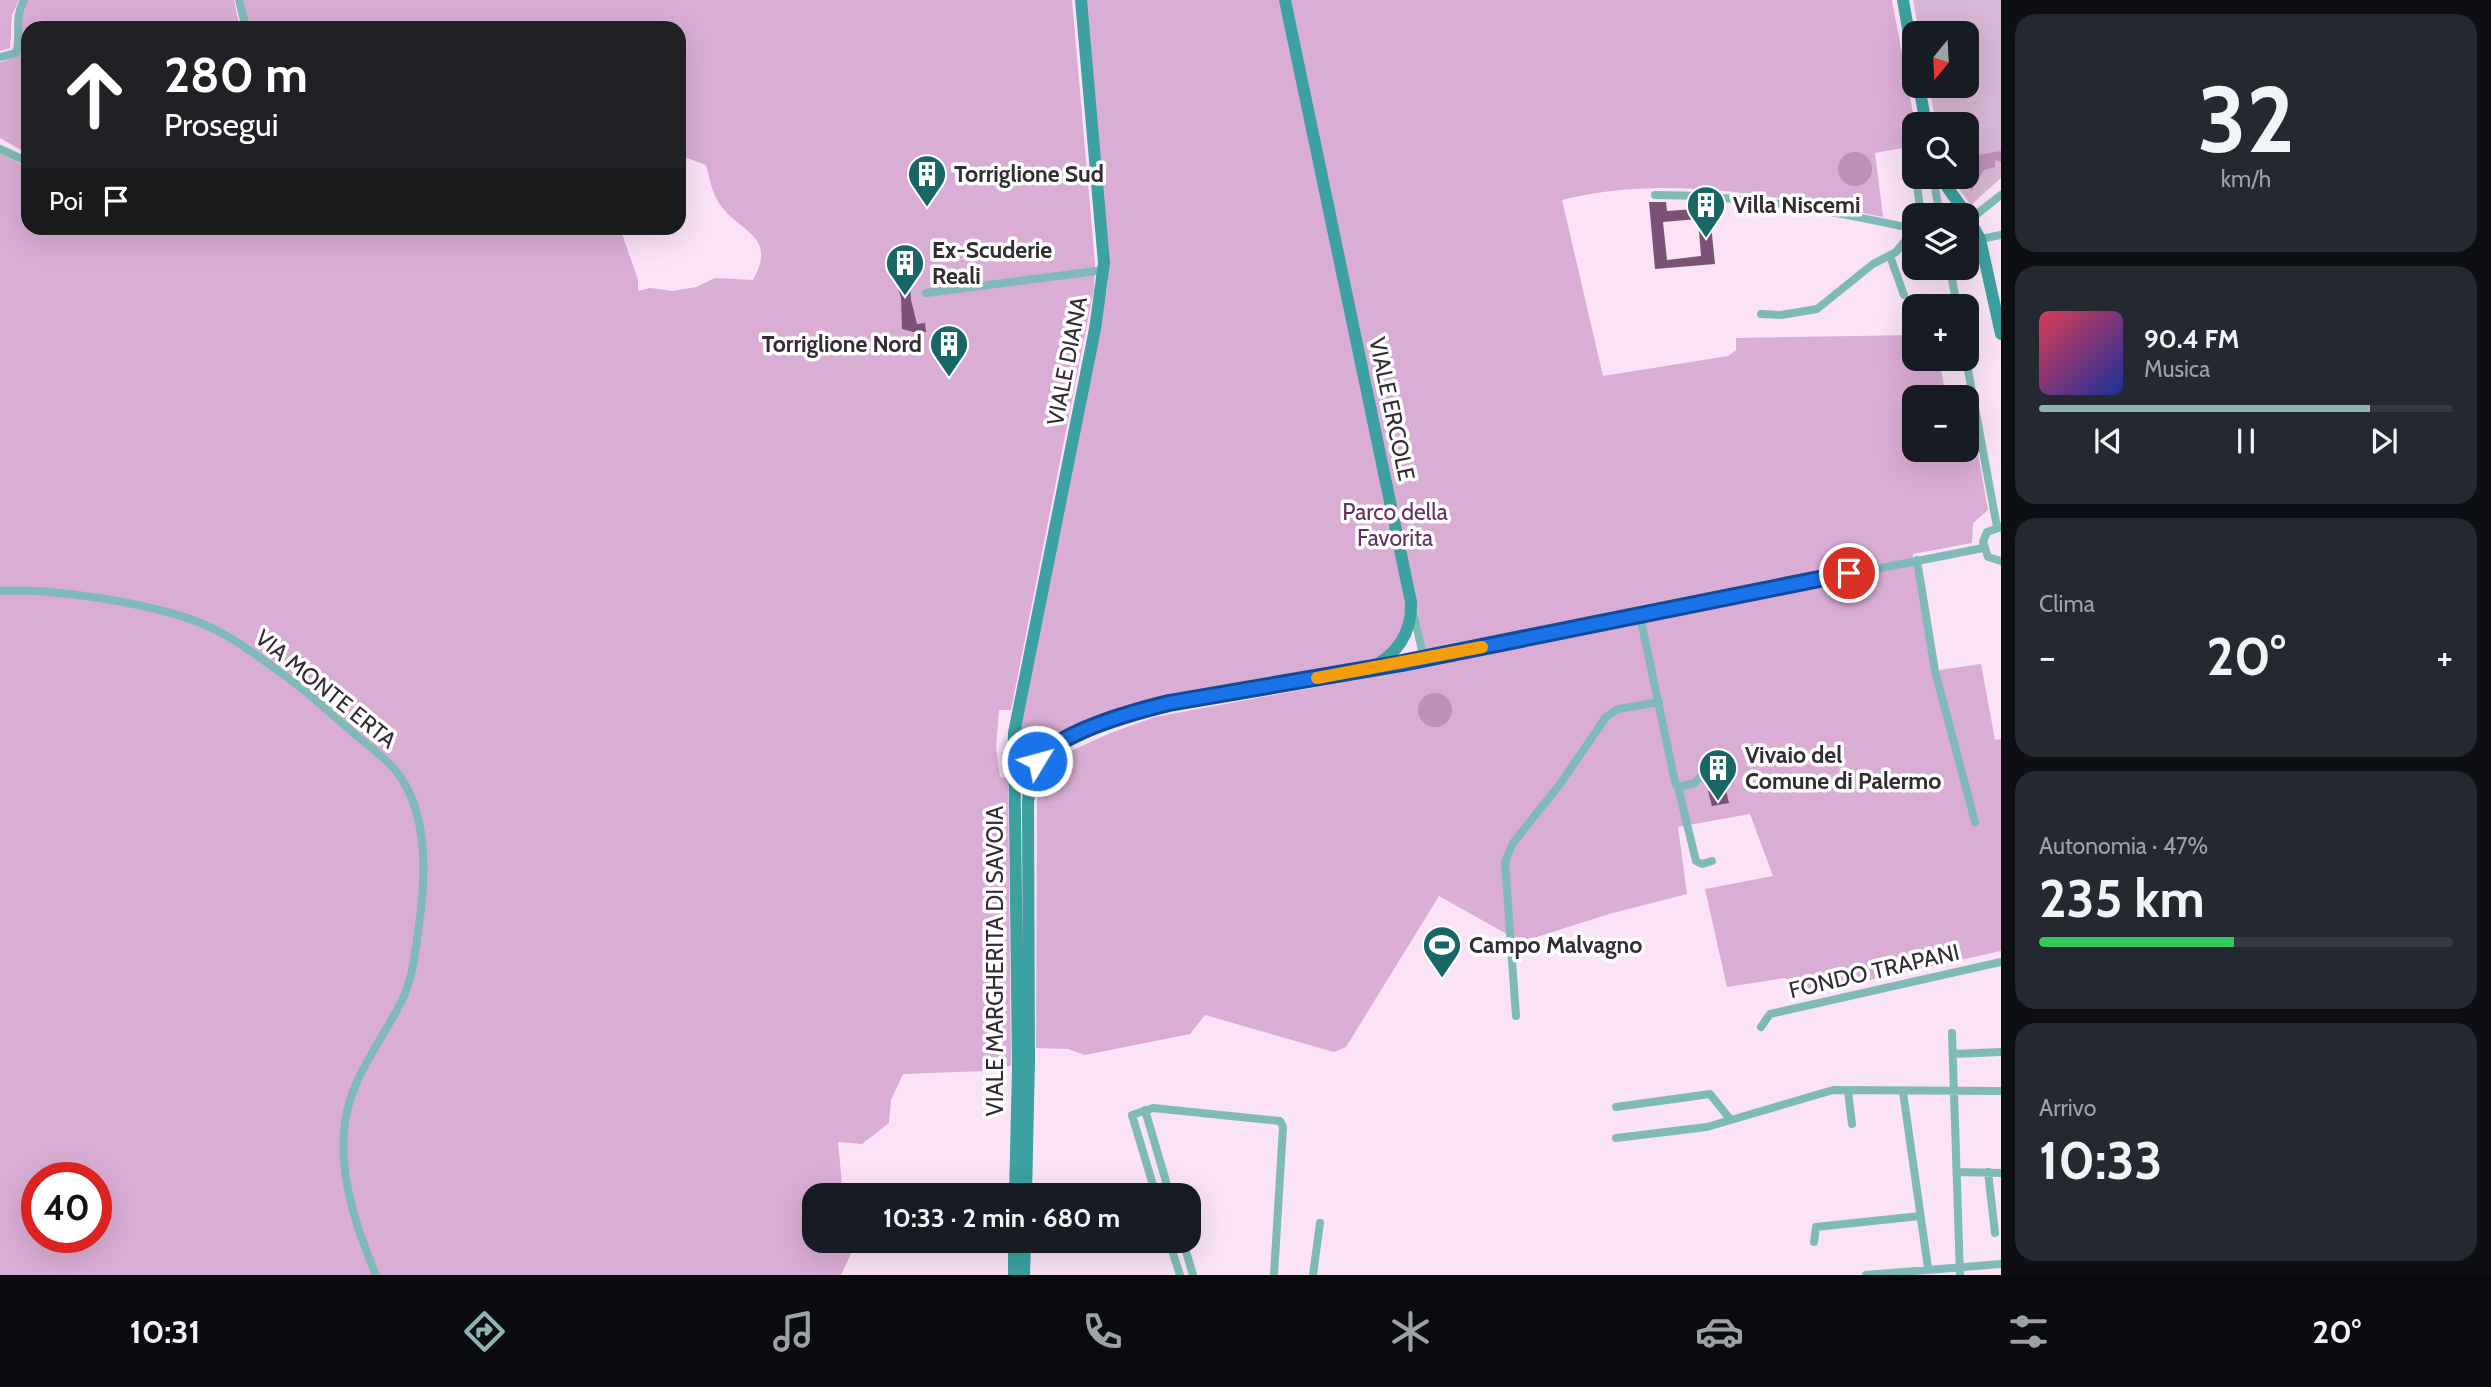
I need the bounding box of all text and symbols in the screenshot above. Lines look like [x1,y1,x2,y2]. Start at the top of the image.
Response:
north arrow [1902,21,1979,98]
map controls [1902,21,1979,462]
text: 280 m [164,45,308,104]
icon: ahead [49,49,140,140]
text: 32 [2197,64,2295,175]
text: Prosegui [164,105,278,144]
button: search [1902,112,1979,189]
building icon: Torriglione Sud [906,153,948,208]
place label: Torriglione Sud [954,160,1104,188]
text: km/h [2221,165,2271,193]
icon: arrive [97,182,135,220]
building icon: Villa Niscemi [1685,184,1727,239]
text: Poi [49,185,83,217]
place label: Villa Niscemi [1733,191,1860,219]
button: layers [1902,203,1979,280]
place label: Ex-Scuderie Reali [932,236,1052,290]
building icon: Ex-Scuderie Reali [884,242,926,297]
street label: VIALE DIANA [1041,294,1093,428]
button: + [1902,294,1979,371]
building icon: Torriglione Nord [928,323,970,378]
text: 90.4 FM [2144,323,2239,355]
place label: Torriglione Nord [762,330,922,358]
street label: VIALE ERCOLE [1363,335,1421,483]
text: Musica [2144,355,2210,383]
button: − [1902,385,1979,462]
icon: previous [2089,422,2127,460]
icon: pause [2227,422,2265,460]
icon: next [2365,422,2403,460]
park label: Parco della Favorita [1342,498,1448,552]
pin [1819,543,1879,603]
icon: arrive [1830,554,1868,592]
text: Clima [2039,590,2095,618]
street label: VIA MONTE ERTA [250,624,402,754]
text: 20° [2206,625,2286,688]
text: − [2039,633,2056,680]
text: + [2436,633,2453,680]
position arrow [1000,724,1074,798]
place label: Vivaio del Comune di Palermo [1745,741,1941,795]
building icon: Vivaio del Comune di Palermo [1697,747,1739,802]
street label: VIALE MARGHERITA DI SAVOIA [981,806,1009,1116]
text: Autonomia · 47% [2039,832,2208,860]
text: 235 km [2039,867,2205,930]
sports icon: Campo Malvagno [1421,924,1463,979]
place label: Campo Malvagno [1469,931,1642,959]
street label: FONDO TRAPANI [1786,938,1962,1004]
text: Arrivo [2039,1094,2096,1122]
text: 10:33 [2039,1129,2163,1192]
speed limit sign: 40 [21,1162,112,1253]
text: 10:33 · 2 min · 680 m [883,1202,1120,1234]
icon: directions [460,1307,509,1356]
icon: music [769,1307,818,1356]
icon: phone [1078,1307,1127,1356]
icon: climate [1386,1307,1435,1356]
icon: car [1695,1307,1744,1356]
icon: filters [2004,1307,2053,1356]
text: 10:31 [130,1312,200,1351]
text: 20° [2312,1312,2361,1351]

